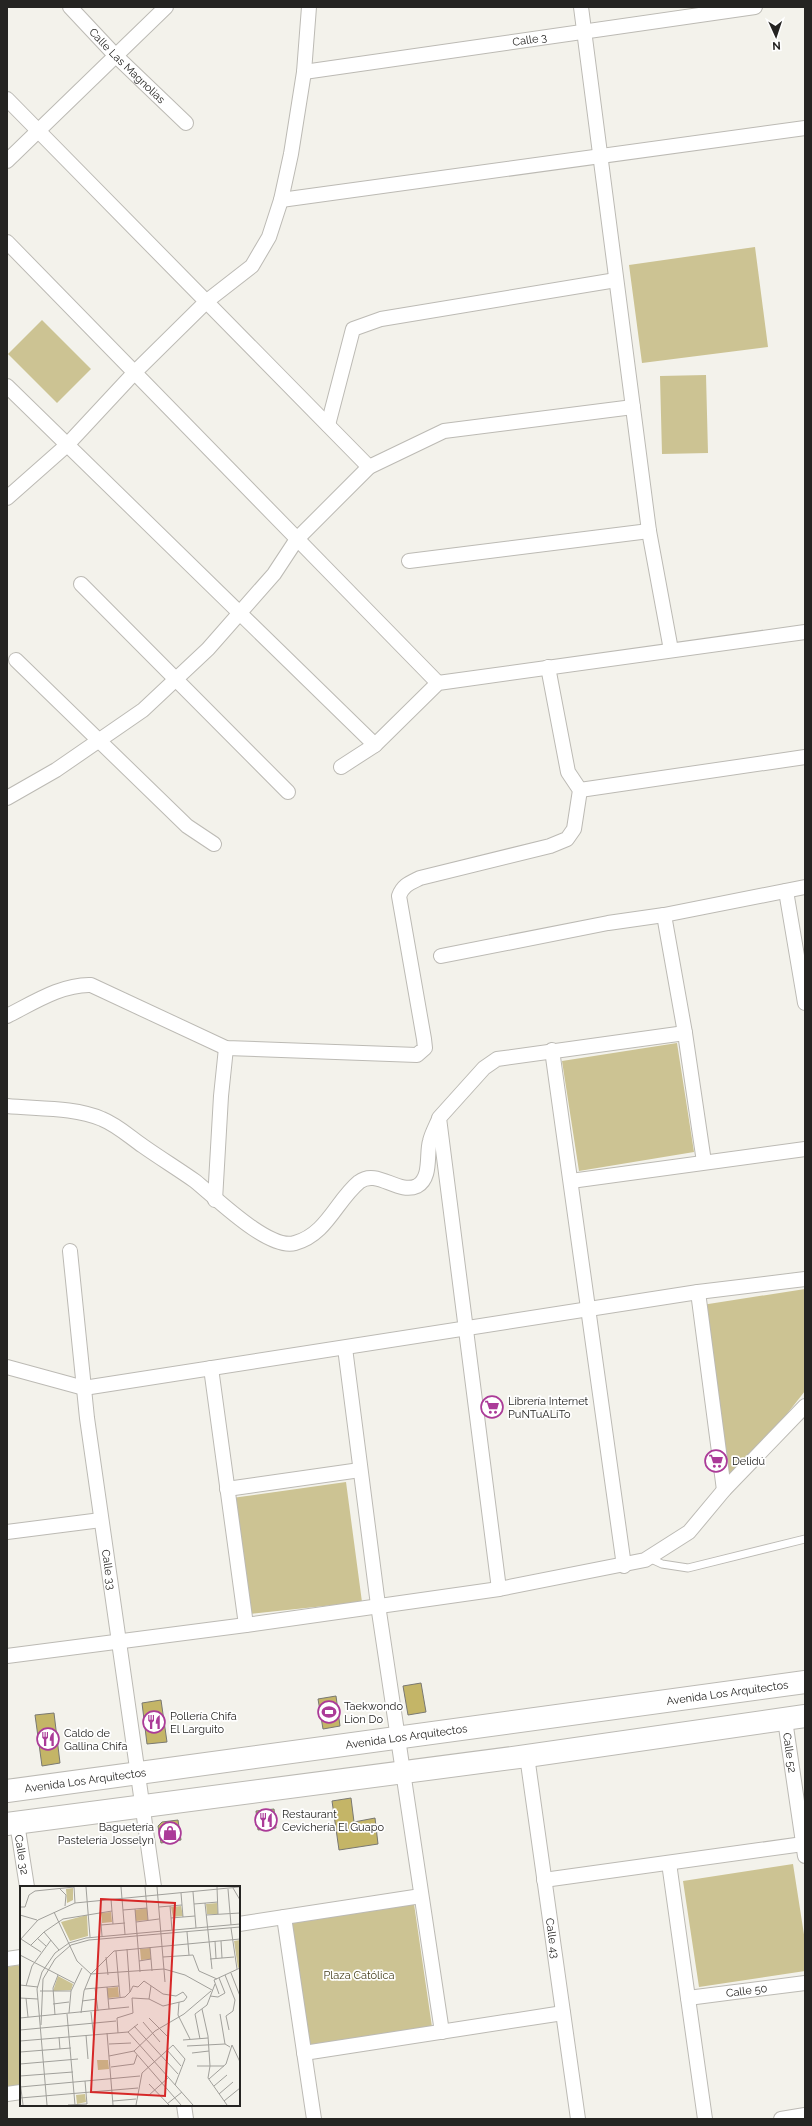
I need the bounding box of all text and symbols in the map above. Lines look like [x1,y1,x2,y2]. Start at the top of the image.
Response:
north arrow [756,16,796,56]
street label: Calle Las Magnolias [87,25,168,106]
street label: Calle 3 [512,31,548,48]
text: N [772,39,781,52]
supermarket icon: Librería Internet PuNTuALiTo [479,1394,505,1420]
place label: Librería Internet PuNTuALiTo [508,1395,589,1421]
supermarket icon: Delidú [703,1448,729,1474]
place label: Delidú [732,1455,765,1468]
street label: Calle 33 [99,1549,118,1591]
street label: Avenida Los Arquitectos [666,1678,789,1707]
sports icon: Taekwondo Lion Do [316,1699,342,1725]
place label: Taekwondo Lion Do [344,1700,403,1726]
restaurant icon: Pollería Chifa El Larguito [141,1709,167,1735]
place label: Pollería Chifa El Larguito [170,1710,237,1736]
street label: Avenida Los Arquitectos [345,1722,468,1751]
restaurant icon: Caldo de Gallina Chifa [35,1726,61,1752]
place label: Caldo de Gallina Chifa [64,1727,127,1753]
street label: Calle 52 [780,1732,799,1774]
street label: Avenida Los Arquitectos [24,1766,147,1795]
restaurant icon: Restaurant Cevichería El Guapo [253,1807,279,1833]
place label: Restaurant Cevichería El Guapo [282,1808,384,1834]
shop icon: Baguetería Pastelería Josselyn [157,1820,183,1846]
place label: Baguetería Pastelería Josselyn [58,1821,154,1847]
street label: Calle 32 [12,1834,32,1876]
inset map [20,1886,240,2106]
street label: Calle 43 [543,1917,562,1959]
park label: Plaza Católica [323,1969,395,1982]
street label: Calle 50 [725,1981,768,2000]

